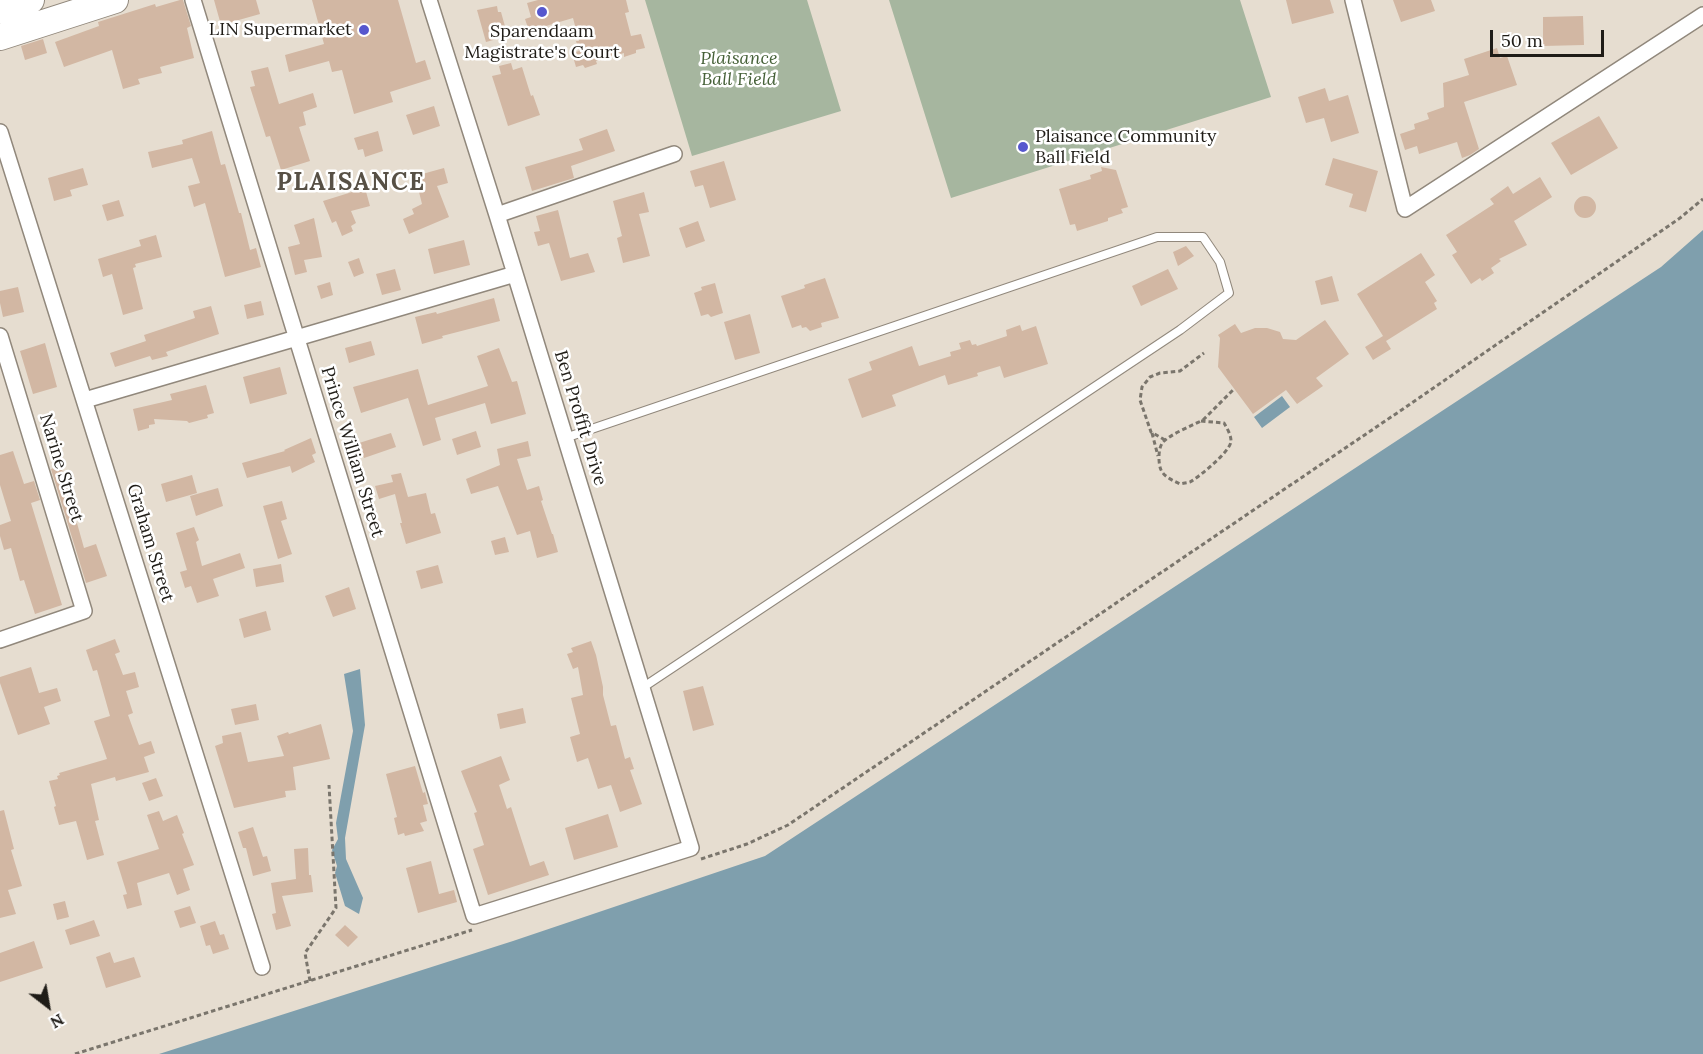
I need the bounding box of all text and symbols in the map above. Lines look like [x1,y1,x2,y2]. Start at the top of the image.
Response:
marker: Sparendaam Magistrate's Court [535,5,549,19]
scale bar [1493,18,1607,56]
place label: LIN Supermarket [209,19,352,41]
place label: Sparendaam Magistrate's Court [464,21,620,63]
marker: LIN Supermarket [357,23,371,37]
text: 50 m [1501,29,1543,52]
park label: Plaisance Ball Field [700,48,778,90]
place label: Plaisance Community Ball Field [1035,126,1216,168]
marker: Plaisance Community Ball Field [1016,140,1030,154]
district label: PLAISANCE [277,169,425,197]
street label: Ben Proffit Drive [549,348,611,488]
street label: Prince William Street [316,364,388,540]
street label: Narine Street [34,411,88,525]
street label: Graham Street [122,481,178,605]
north arrow [18,976,78,1036]
text: N [47,1010,68,1033]

